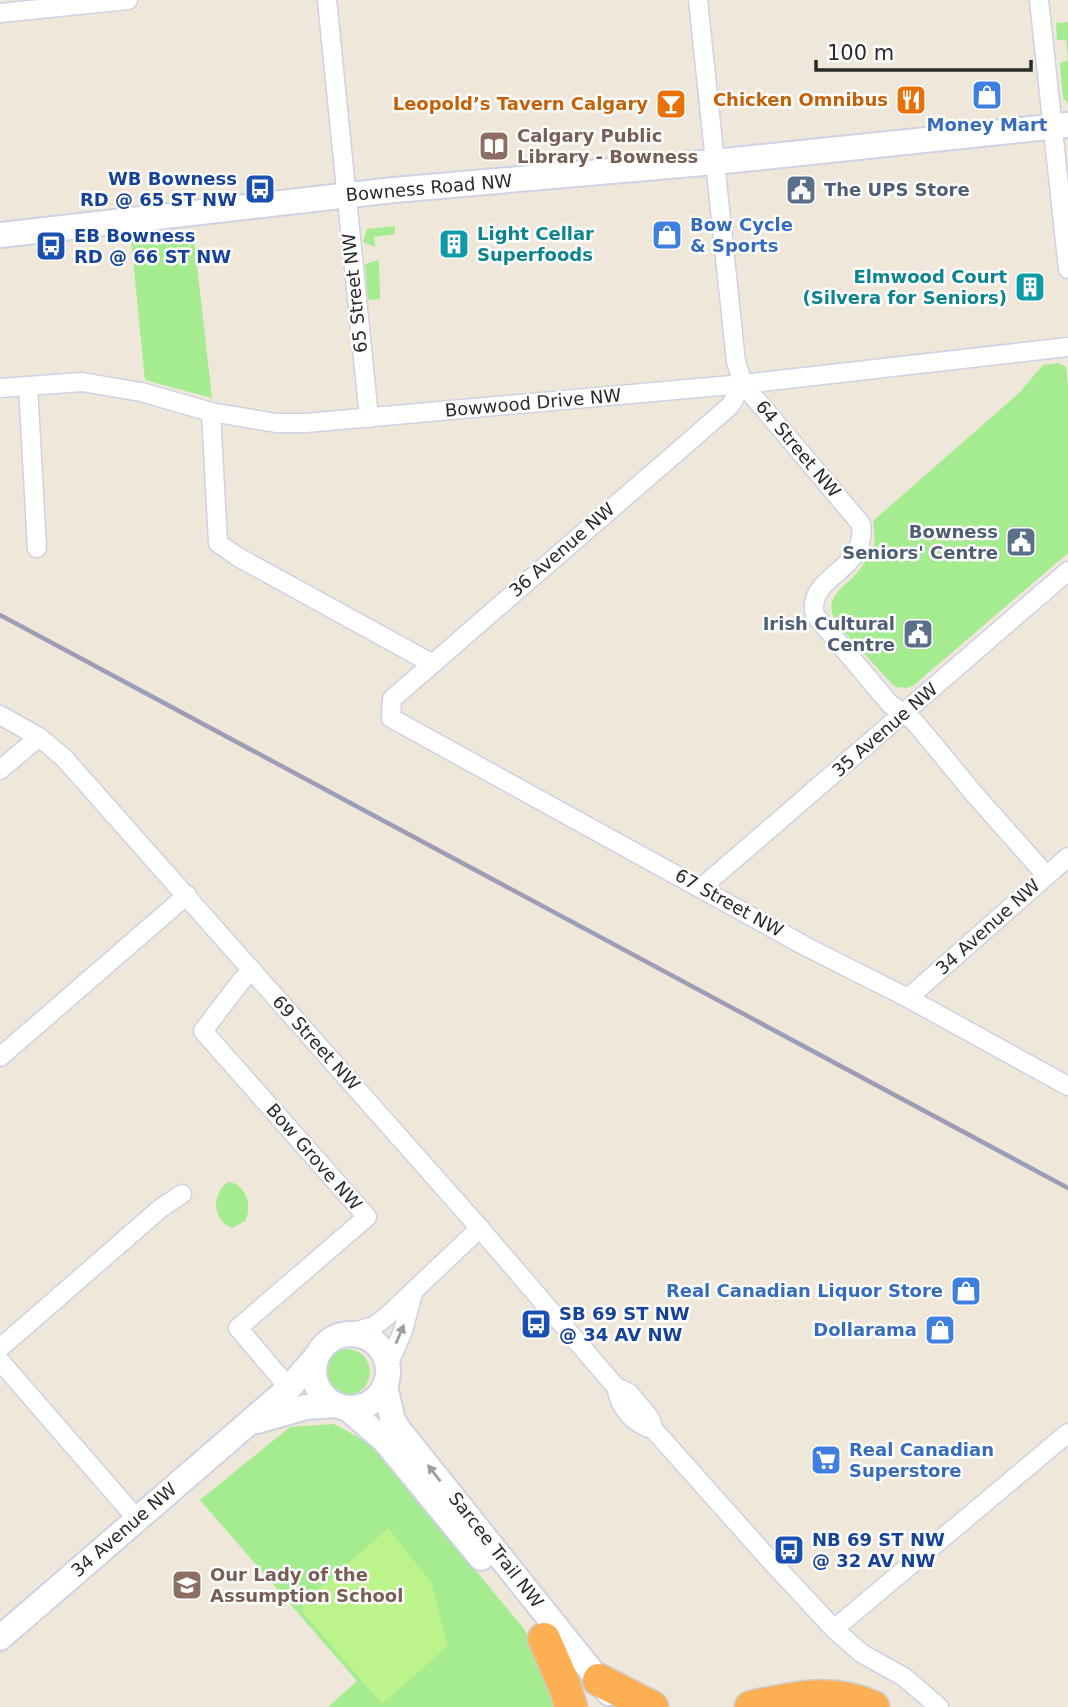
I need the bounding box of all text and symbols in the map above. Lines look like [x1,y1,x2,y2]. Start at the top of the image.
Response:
scale bar [816,28,1031,72]
text: 100 m [827,41,894,65]
shop icon: Money Mart [970,78,1004,112]
restaurant icon: Chicken Omnibus [894,83,928,117]
bar icon: Leopold’s Tavern Calgary [654,87,688,121]
place label: Chicken Omnibus [713,89,888,110]
place label: Leopold’s Tavern Calgary [393,93,648,114]
place label: Money Mart [927,114,1048,135]
place label: Calgary Public Library - Bowness [517,125,698,167]
library icon: Calgary Public Library - Bowness [477,129,511,163]
place label: WB Bowness RD @ 65 ST NW [80,168,237,210]
street label: Bowness Road NW [345,170,513,205]
bus stop icon: WB Bowness RD @ 65 ST NW [243,172,277,206]
public building icon: The UPS Store [784,173,818,207]
place label: The UPS Store [824,179,970,200]
place label: Bow Cycle & Sports [690,214,793,256]
shop icon: Bow Cycle & Sports [650,218,684,252]
place label: Light Cellar Superfoods [477,223,594,265]
place label: EB Bowness RD @ 66 ST NW [74,225,231,267]
building icon: Light Cellar Superfoods [437,227,471,261]
bus stop icon: EB Bowness RD @ 66 ST NW [34,229,68,263]
street label: 65 Street NW [338,232,371,354]
place label: Elmwood Court (Silvera for Seniors) [803,266,1007,308]
building icon: Elmwood Court (Silvera for Seniors) [1013,270,1047,304]
street label: Bowwood Drive NW [444,384,622,421]
street label: 64 Street NW [752,396,845,502]
street label: 36 Avenue NW [505,498,619,601]
place label: Bowness Seniors' Centre [842,521,998,563]
public building icon: Bowness Seniors' Centre [1004,525,1038,559]
place label: Irish Cultural Centre [763,613,895,655]
public building icon: Irish Cultural Centre [901,617,935,651]
street label: 35 Avenue NW [828,678,942,781]
street label: 67 Street NW [672,864,787,941]
street label: 34 Avenue NW [931,874,1044,979]
street label: 69 Street NW [268,991,365,1095]
street label: Bow Grove NW [262,1099,367,1214]
shop icon: Real Canadian Liquor Store [949,1274,983,1308]
place label: Real Canadian Liquor Store [666,1280,943,1301]
place label: SB 69 ST NW @ 34 AV NW [559,1303,690,1345]
bus stop icon: SB 69 ST NW @ 34 AV NW [519,1307,553,1341]
shop icon: Dollarama [923,1313,957,1347]
place label: Dollarama [813,1319,917,1340]
one-way arrow [395,1323,406,1344]
place label: Real Canadian Superstore [849,1439,994,1481]
supermarket icon: Real Canadian Superstore [809,1443,843,1477]
one-way arrow [427,1464,442,1482]
street label: 34 Avenue NW [67,1478,181,1581]
street label: Sarcee Trail NW [445,1488,548,1612]
place label: NB 69 ST NW @ 32 AV NW [812,1529,945,1571]
bus stop icon: NB 69 ST NW @ 32 AV NW [772,1533,806,1567]
place label: Our Lady of the Assumption School [210,1564,403,1606]
school or university icon: Our Lady of the Assumption School [170,1568,204,1602]

